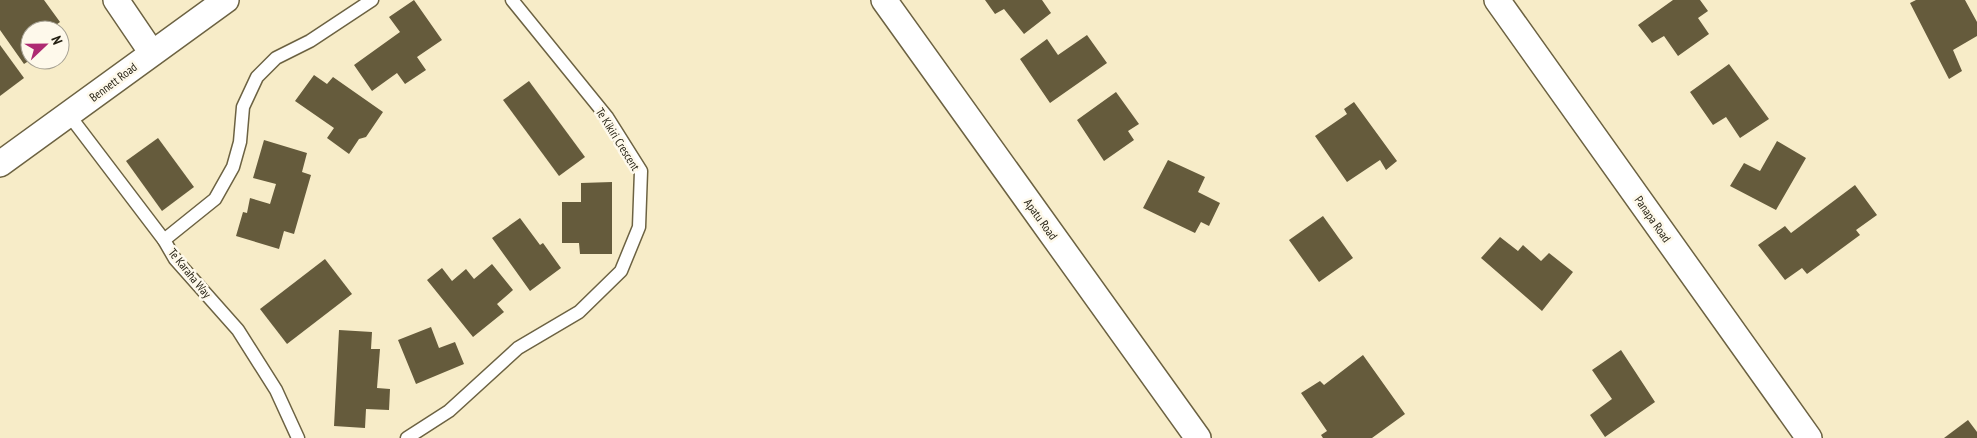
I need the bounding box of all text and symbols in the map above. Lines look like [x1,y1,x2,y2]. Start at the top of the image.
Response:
north arrow [20,20,70,70]
text: N [47,33,67,47]
street label: Bennett Road [86,59,140,105]
street label: Te Kikiri Crescent [593,105,644,174]
street label: Panapa Road [1632,193,1674,245]
street label: Apatu Road [1021,195,1061,243]
street label: Te Karaha Way [165,245,215,301]

